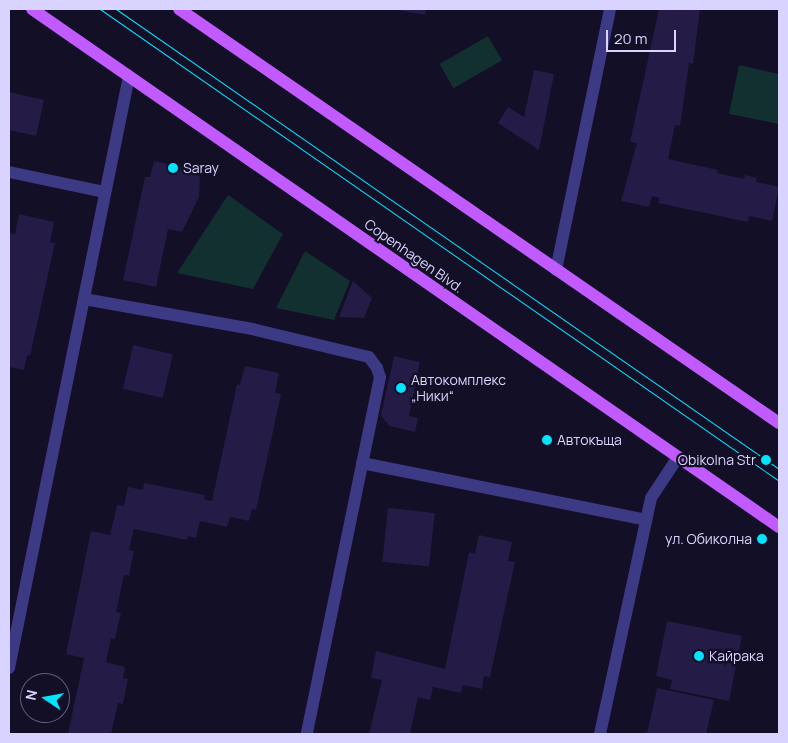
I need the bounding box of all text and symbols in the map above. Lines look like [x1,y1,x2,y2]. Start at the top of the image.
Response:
scale bar [608,20,678,52]
text: 20 m [614,28,647,49]
place label: Saray [183,160,219,176]
marker: Saray [167,162,179,174]
street label: Copenhagen Blvd. [361,216,467,296]
place label: Автокомплекс „Ники“ [411,372,506,404]
marker: Автокомплекс „Ники“ [395,382,407,394]
place label: Автокъща [557,432,622,448]
marker: Автокъща [541,434,553,446]
place label: Obikolna Str [678,452,756,468]
marker: Obikolna Str [760,454,772,466]
place label: ул. Обиколна [665,531,752,547]
marker: ул. Обиколна [756,533,768,545]
place label: Кайрака [709,648,764,664]
marker: Кайрака [693,650,705,662]
north arrow [20,673,70,723]
text: N [20,688,41,702]

